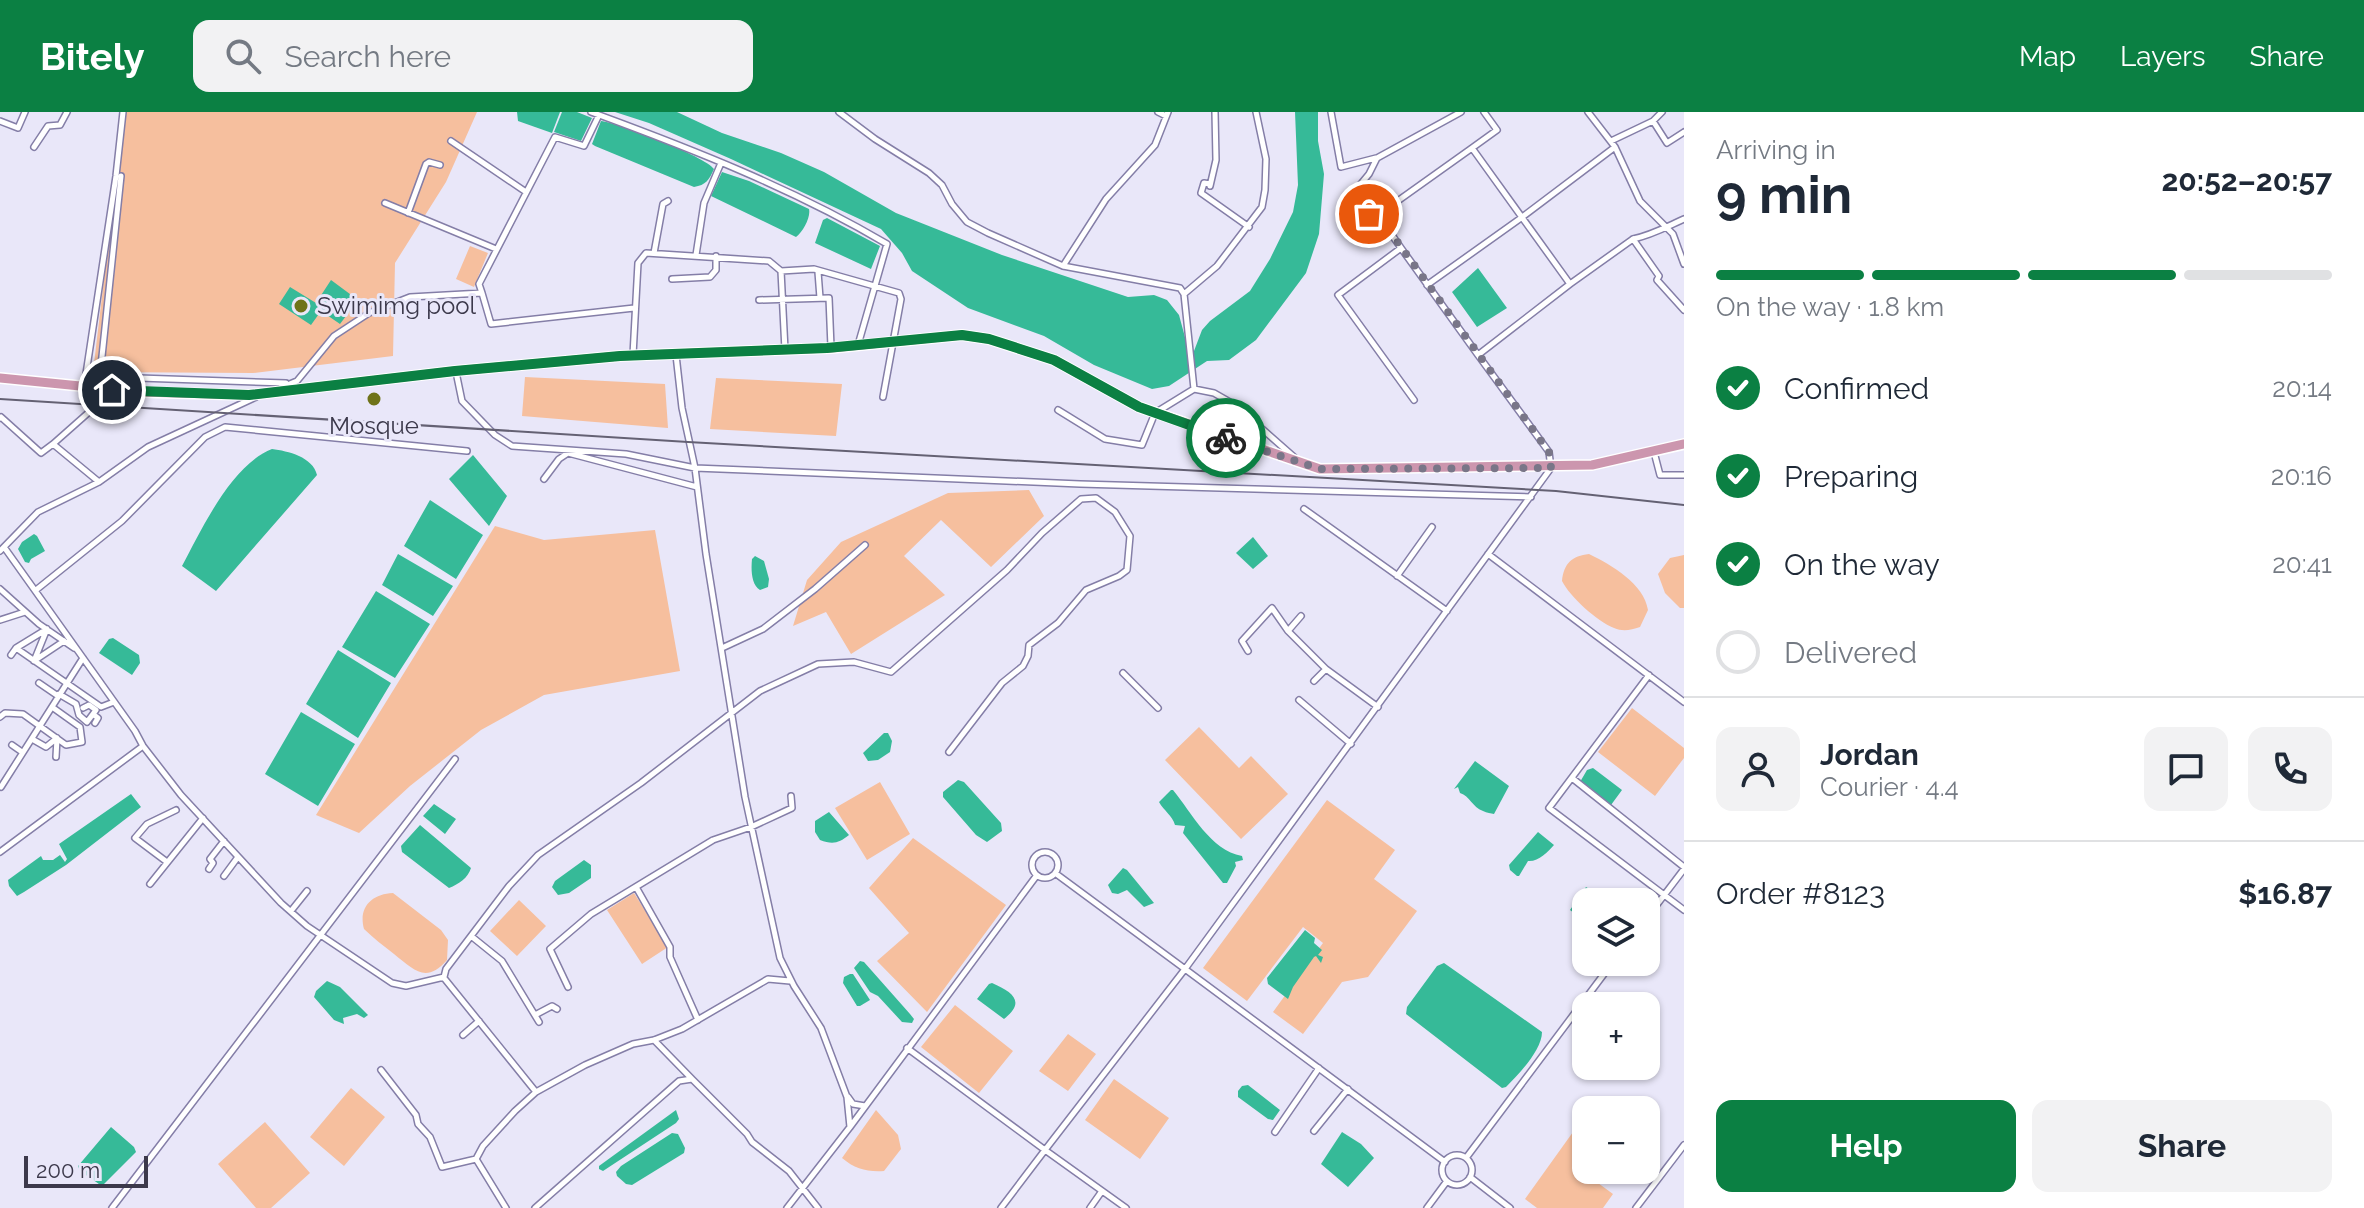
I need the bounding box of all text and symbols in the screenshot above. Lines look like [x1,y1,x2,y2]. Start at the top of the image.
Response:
search box [193,20,753,92]
text: Bitely [40,34,145,79]
icon: search [221,34,265,78]
text: Search here [285,39,451,74]
text: Map [2019,40,2076,73]
text: Layers [2120,40,2206,73]
text: Share [2250,40,2324,73]
text: Arriving in [1716,135,1836,165]
text: 20:52–20:57 [2161,163,2332,198]
text: 9 min [1716,164,1852,225]
pin [1335,180,1403,248]
icon: bag [1347,192,1391,236]
place label: Swimimg pool [317,291,477,320]
text: On the way · 1.8 km [1716,292,1944,322]
marker: Swimimg pool [292,297,310,315]
pin [78,356,146,424]
icon: check [1716,366,1760,410]
icon: home [90,368,134,412]
text: Confirmed [1784,371,1929,406]
text: 20:14 [2272,373,2332,403]
marker: Mosque [365,390,383,408]
courier [1186,398,1266,478]
place label: Mosque [329,411,419,440]
icon: bike [1204,416,1248,460]
icon: check [1716,454,1760,498]
text: Preparing [1784,459,1918,494]
text: 20:16 [2271,461,2332,491]
icon: check [1716,542,1760,586]
text: On the way [1784,547,1940,582]
text: 20:41 [2272,549,2332,579]
text: Delivered [1784,635,1917,670]
button: person [1716,727,1800,811]
button: chat [2144,727,2228,811]
button: phone [2248,727,2332,811]
text: Jordan [1820,737,1919,772]
text: Courier · 4.4 [1820,772,1959,802]
text: Order #8123 [1716,876,1885,911]
text: $16.87 [2238,876,2332,911]
map controls [1572,888,1660,1184]
button: layers [1572,888,1660,976]
button: + [1572,992,1660,1080]
button: − [1572,1096,1660,1184]
button: Help [1716,1100,2016,1192]
button: Share [2032,1100,2332,1192]
scale bar [24,1152,148,1188]
text: 200 m [36,1157,100,1183]

